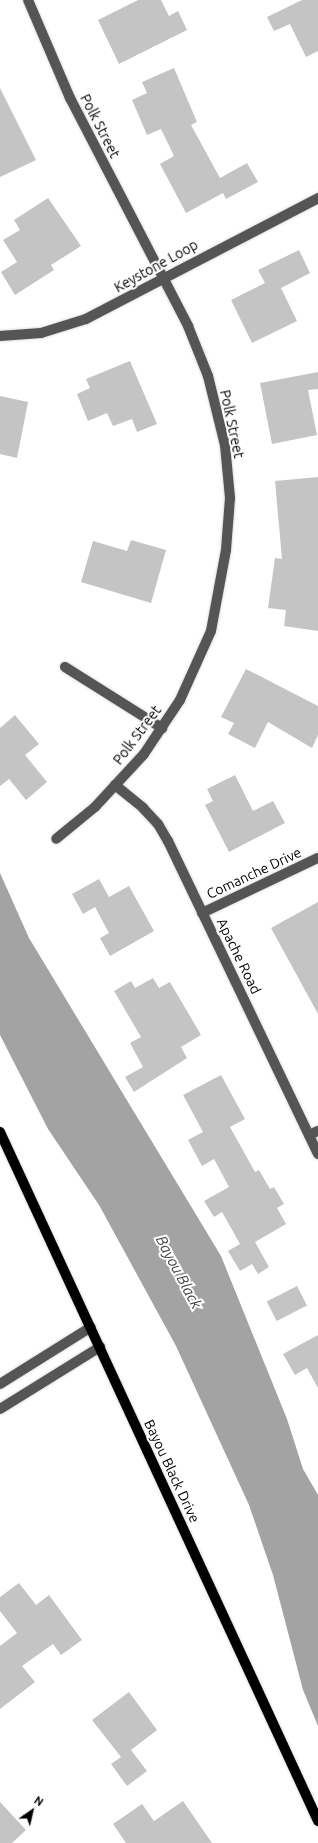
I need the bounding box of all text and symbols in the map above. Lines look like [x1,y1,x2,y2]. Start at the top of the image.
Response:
street label: Polk Street [77,91,123,161]
street label: Keystone Loop [111,236,201,296]
street label: Polk Street [217,388,247,460]
street label: Polk Street [109,702,165,768]
street label: Comanche Drive [204,844,304,902]
street label: Apache Road [213,915,265,997]
water label: Bayou Black [152,1232,206,1312]
street label: Bayou Black Drive [141,1417,203,1525]
north arrow [12,1791,52,1831]
text: N [32,1794,45,1808]

